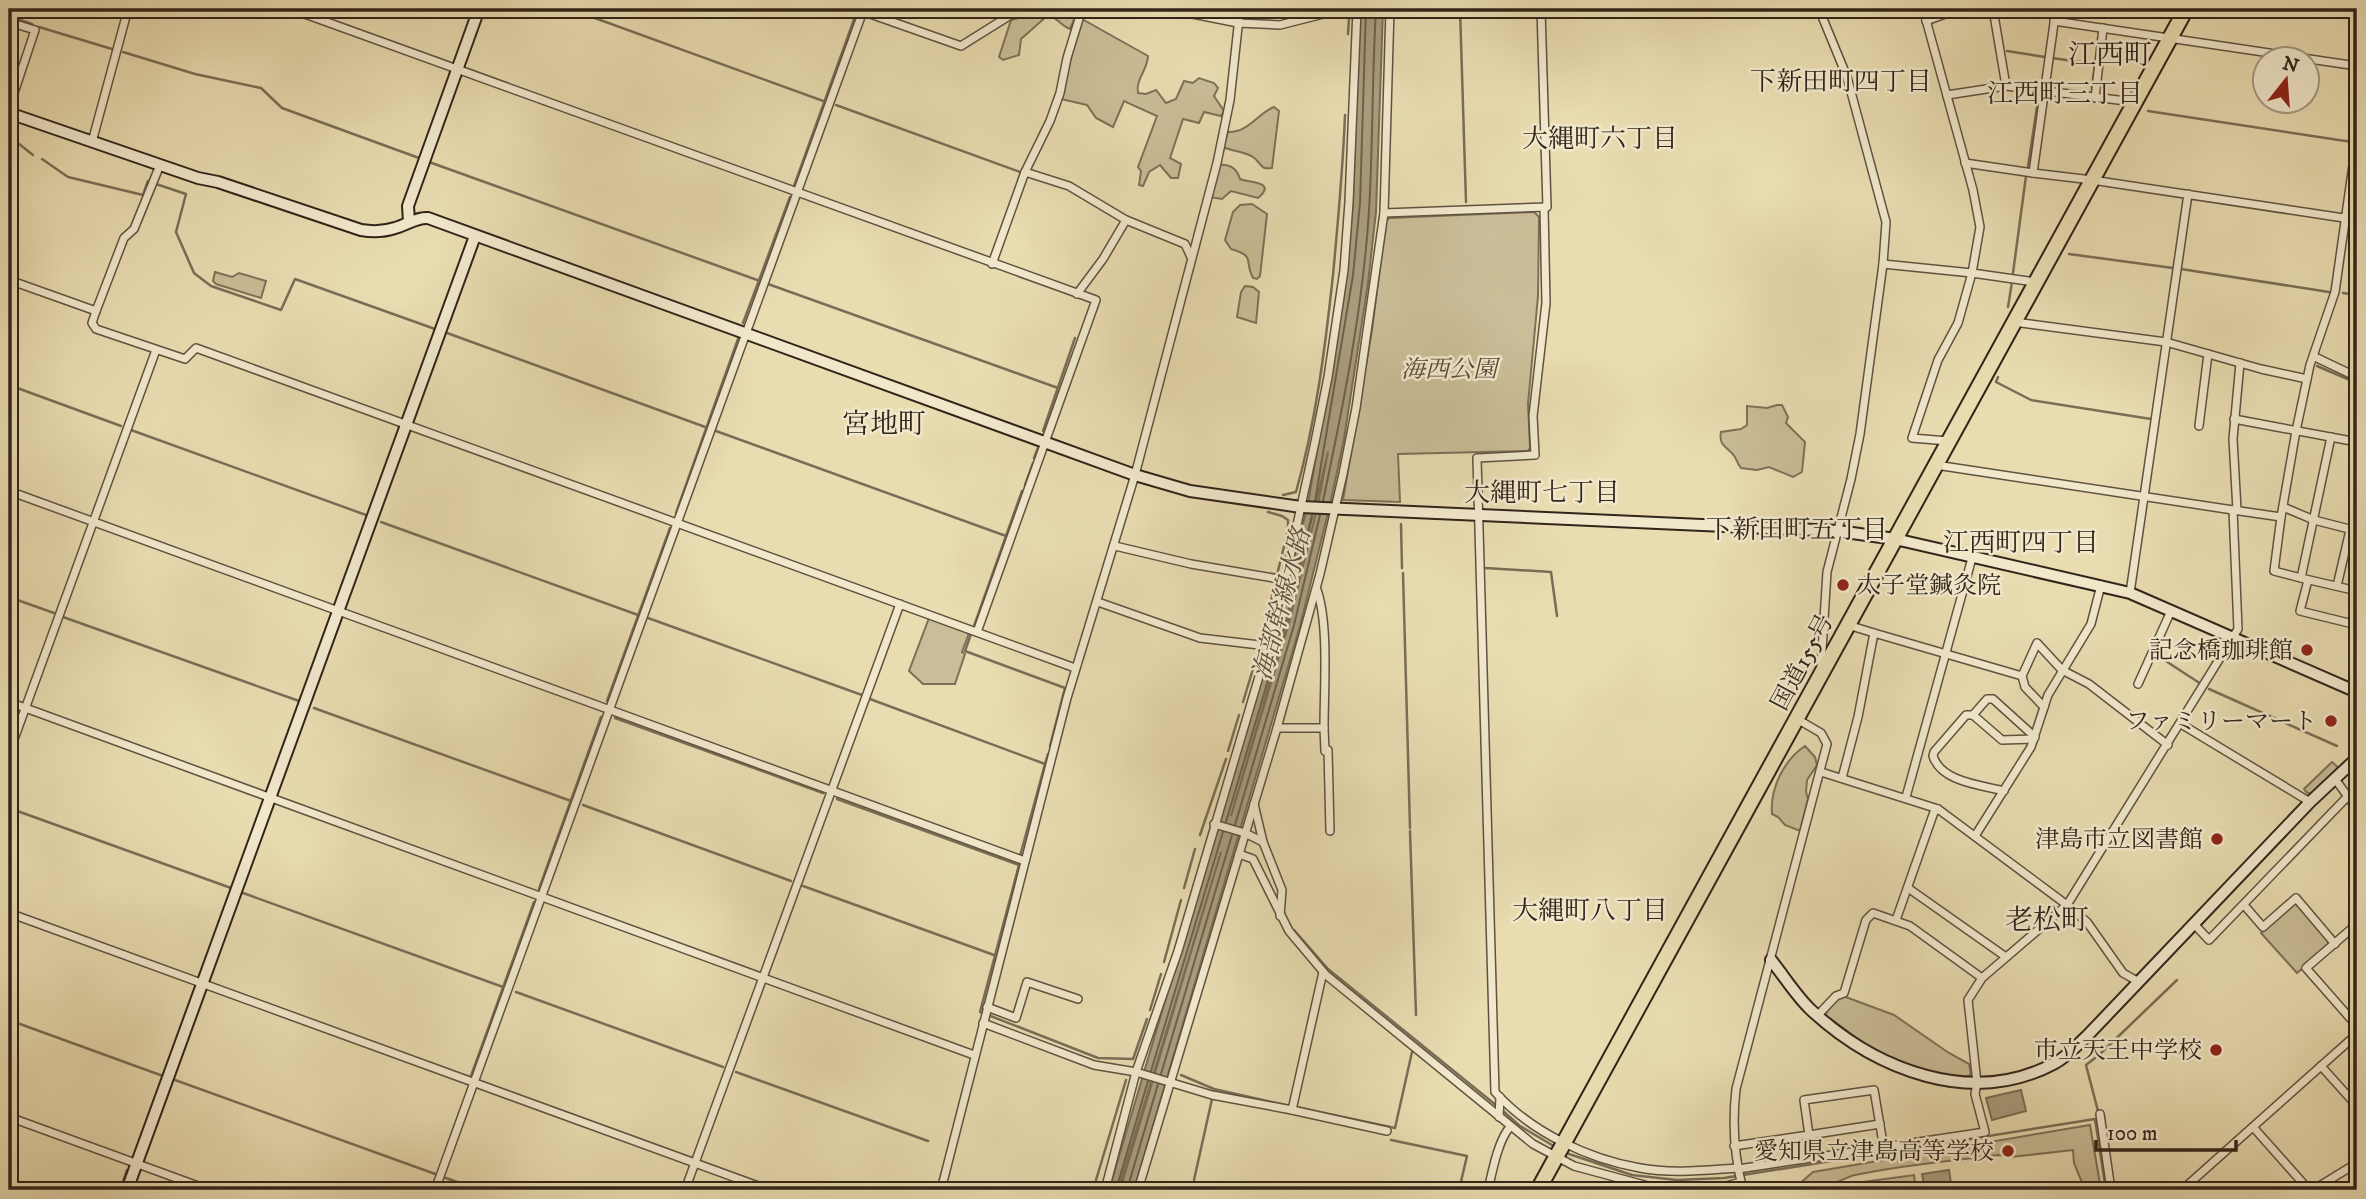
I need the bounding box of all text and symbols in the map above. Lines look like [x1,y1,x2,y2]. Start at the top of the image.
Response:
district label: 江西町 [2068,38,2152,73]
north arrow [2250,46,2320,116]
text: N [2280,52,2302,79]
district label: 下新田町四丁目 [1750,66,1932,99]
district label: 江西町三丁目 [1987,78,2143,111]
district label: 大縄町六丁目 [1522,123,1678,156]
park label: 海西公園 [1401,355,1501,385]
district label: 宮地町 [842,407,926,442]
district label: 大縄町七丁目 [1464,477,1620,510]
district label: 下新田町五丁目 [1706,514,1888,547]
water label: 海部幹線水路 [1246,523,1319,684]
district label: 江西町四丁目 [1943,527,2099,560]
place label: 太子堂鍼灸院 [1857,571,2001,601]
marker: 太子堂鍼灸院 [1835,577,1851,593]
street label: 国道155号 [1765,609,1841,716]
place label: 記念橋珈琲館 [2149,636,2293,666]
marker: 記念橋珈琲館 [2299,642,2315,658]
place label: ファミリーマート [2125,707,2317,737]
marker: ファミリーマート [2323,713,2339,729]
place label: 津島市立図書館 [2035,825,2203,855]
marker: 津島市立図書館 [2209,831,2225,847]
district label: 大縄町八丁目 [1512,895,1668,928]
district label: 老松町 [2005,903,2089,938]
place label: 市立天王中学校 [2034,1036,2202,1066]
marker: 市立天王中学校 [2208,1042,2224,1058]
scale bar [2096,1108,2236,1152]
text: 100 m [2107,1121,2158,1147]
place label: 愛知県立津島高等学校 [1754,1137,1994,1167]
marker: 愛知県立津島高等学校 [2000,1143,2016,1159]

